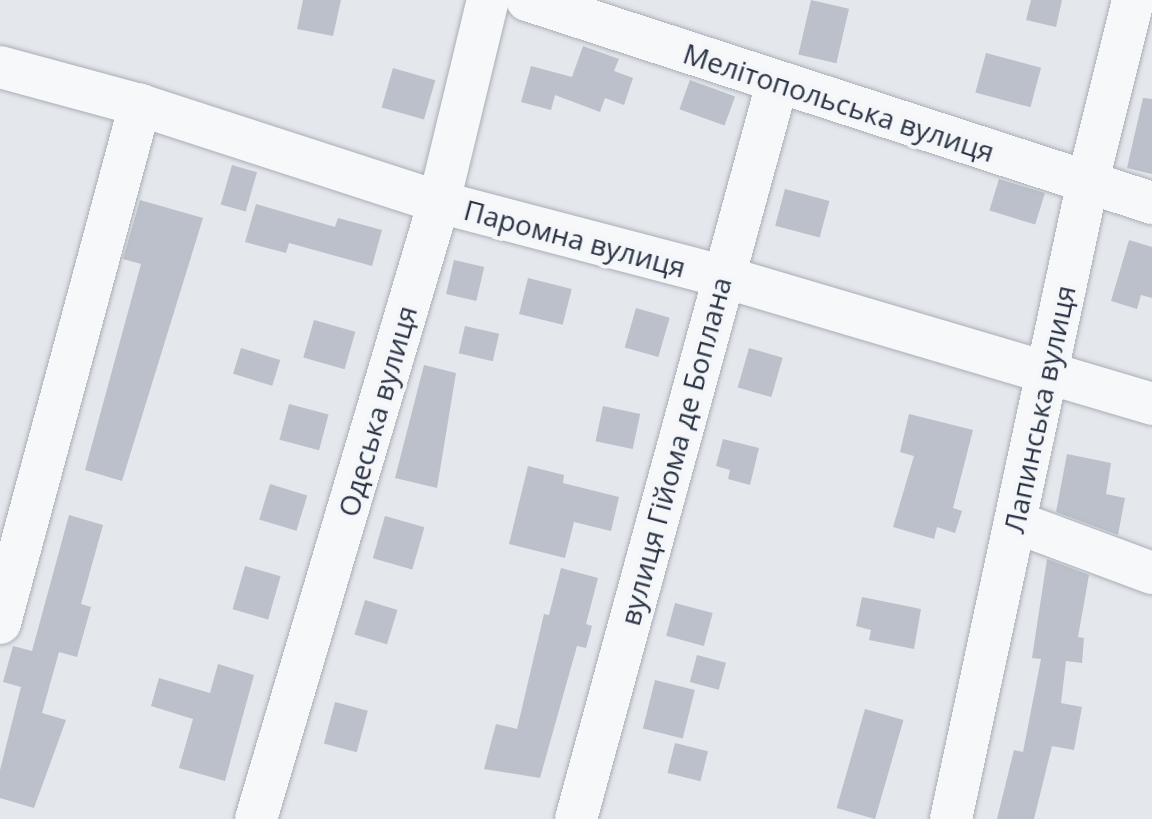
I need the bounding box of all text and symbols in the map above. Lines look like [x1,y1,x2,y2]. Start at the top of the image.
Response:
street label: Мелітопольська вулиця [679,36,999,168]
street label: Паромна вулиця [461,192,689,284]
street label: вулиця Гійома де Боплана [612,273,738,629]
street label: Лапинська вулиця [996,282,1082,536]
street label: Одеська вулиця [331,302,423,520]

